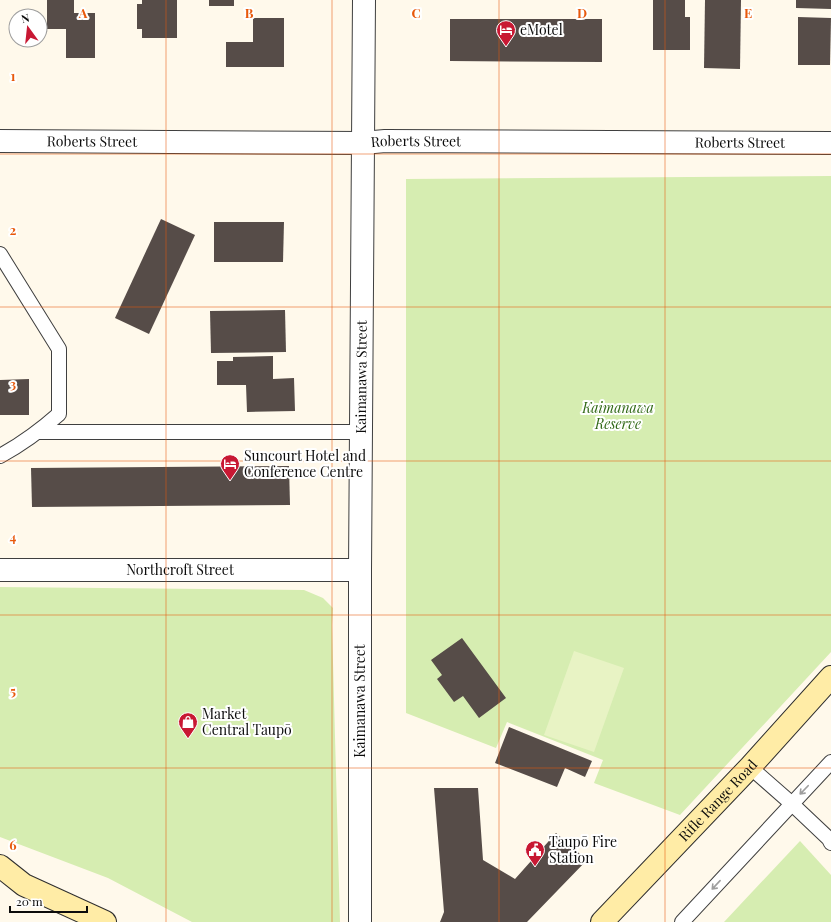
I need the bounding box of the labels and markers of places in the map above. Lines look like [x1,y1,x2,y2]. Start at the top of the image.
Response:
hotel icon: eMotel [495,19,517,47]
place label: eMotel [520,20,563,39]
place label: Suncourt Hotel and Conference Centre [244,446,366,481]
hotel icon: Suncourt Hotel and Conference Centre [219,453,241,481]
place label: Market Central Taupō [202,704,292,739]
shop icon: Market Central Taupō [177,711,199,739]
place label: Taupō Fire Station [549,832,617,867]
public building icon: Taupō Fire Station [524,839,546,867]

